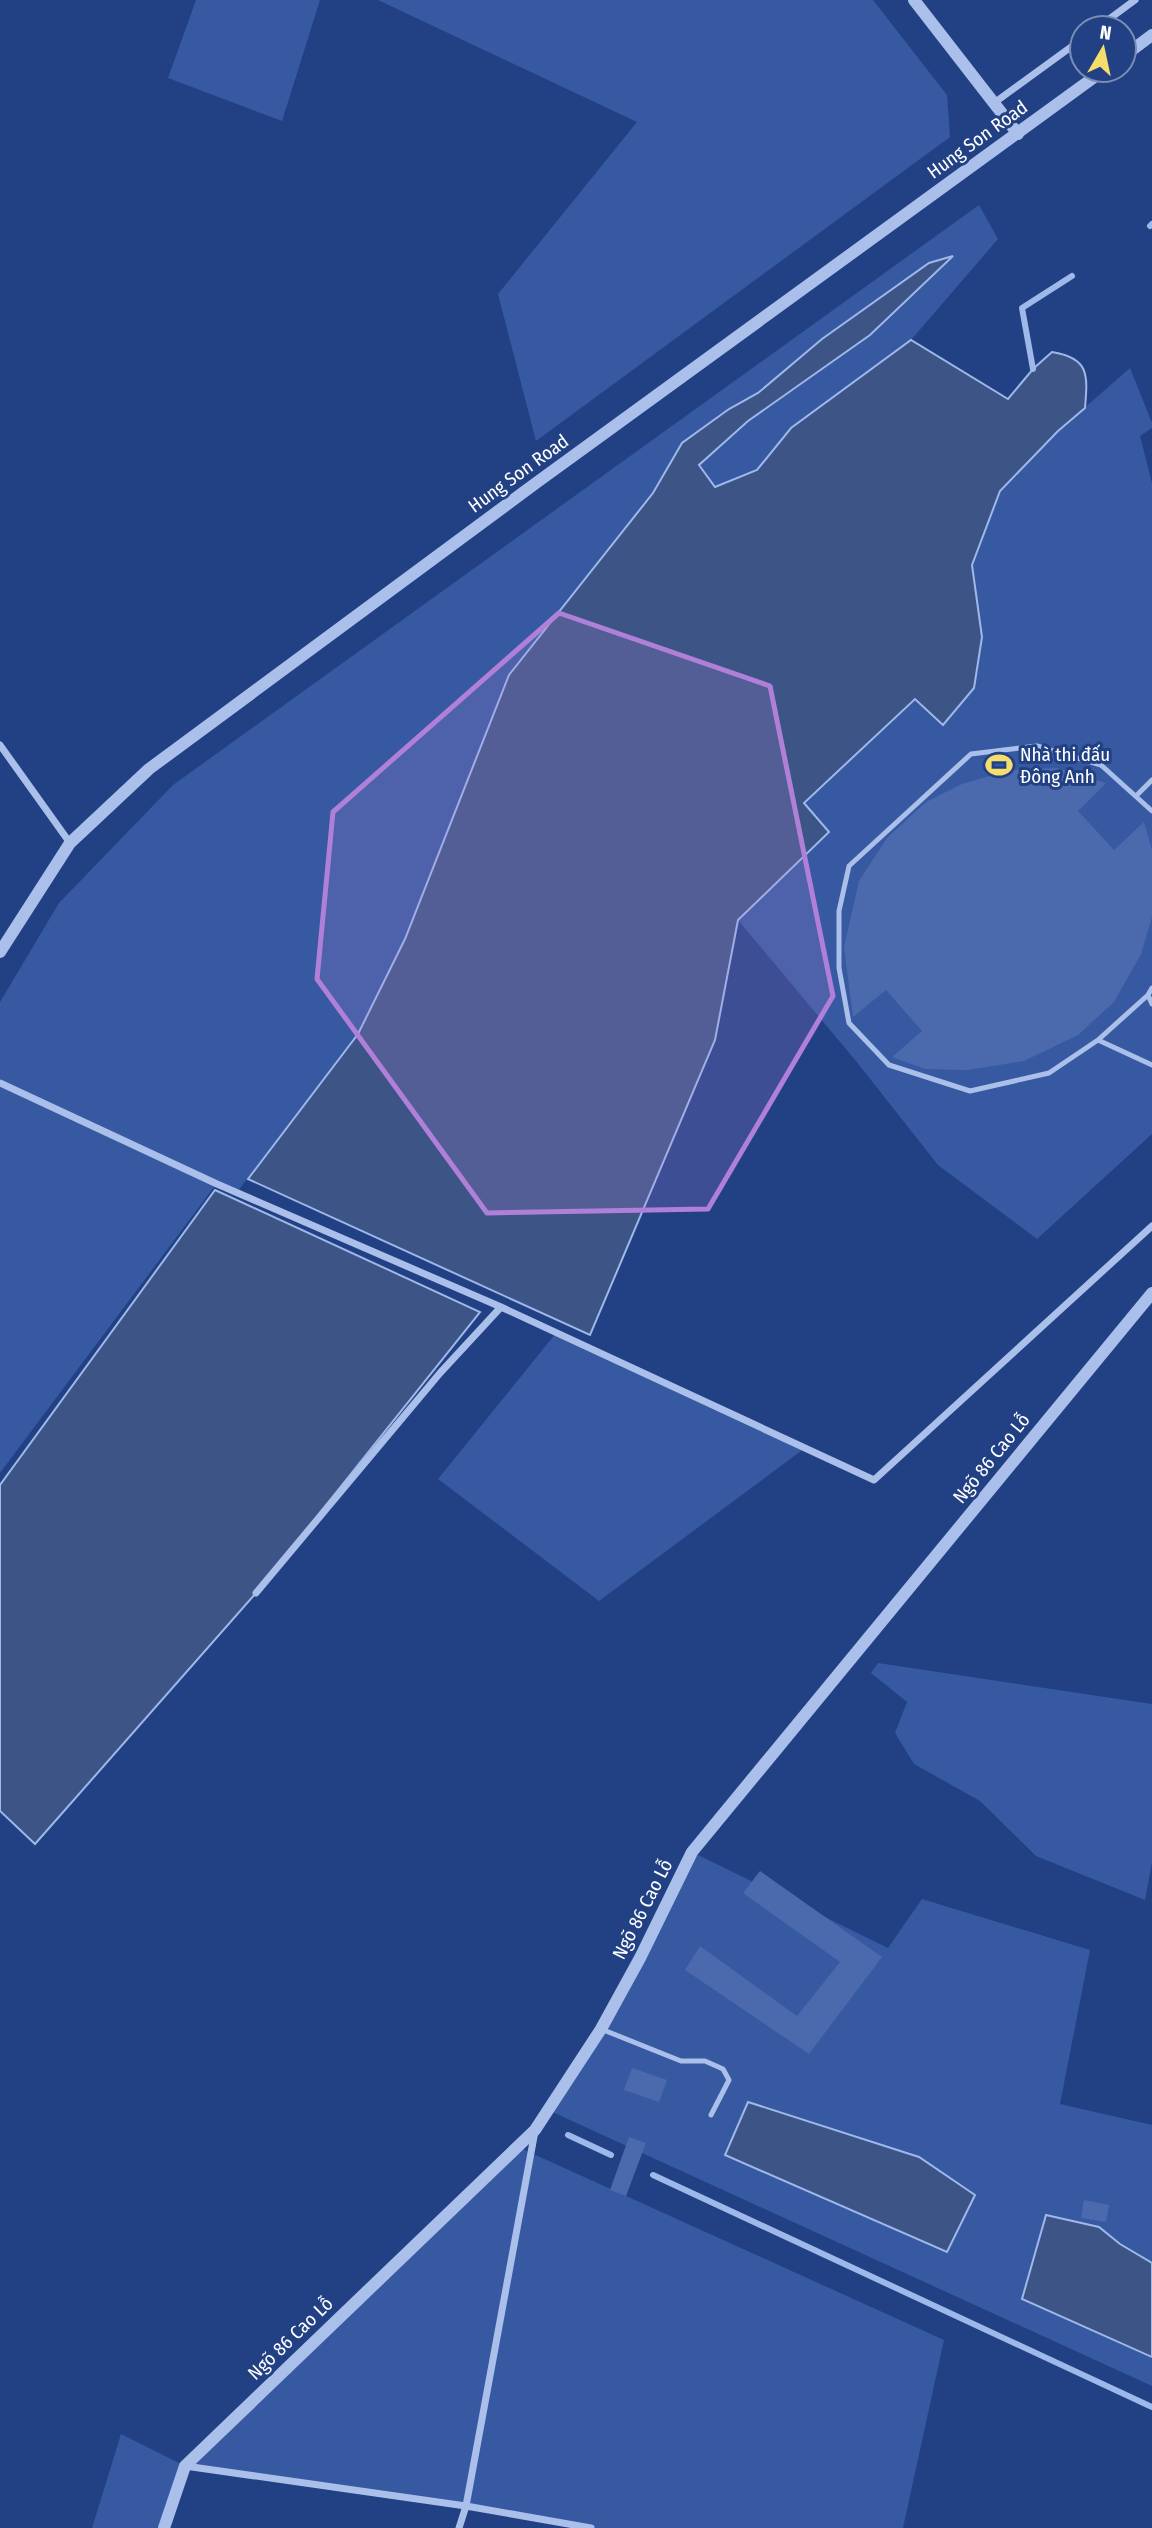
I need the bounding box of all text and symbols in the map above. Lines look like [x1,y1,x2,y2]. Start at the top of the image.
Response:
north arrow [1068,14,1138,84]
text: N [1098,20,1113,45]
street label: Hung Son Road [923,95,1032,183]
street label: Hung Son Road [464,429,573,517]
place label: Nhà thi đấu Đông Anh [1020,743,1110,788]
sports icon: Nhà thi đấu Đông Anh [984,750,1014,780]
street label: Ngõ 86 Cao Lỗ [948,1409,1035,1508]
street label: Ngõ 86 Cao Lỗ [607,1855,677,1963]
street label: Ngõ 86 Cao Lỗ [243,2292,338,2385]

